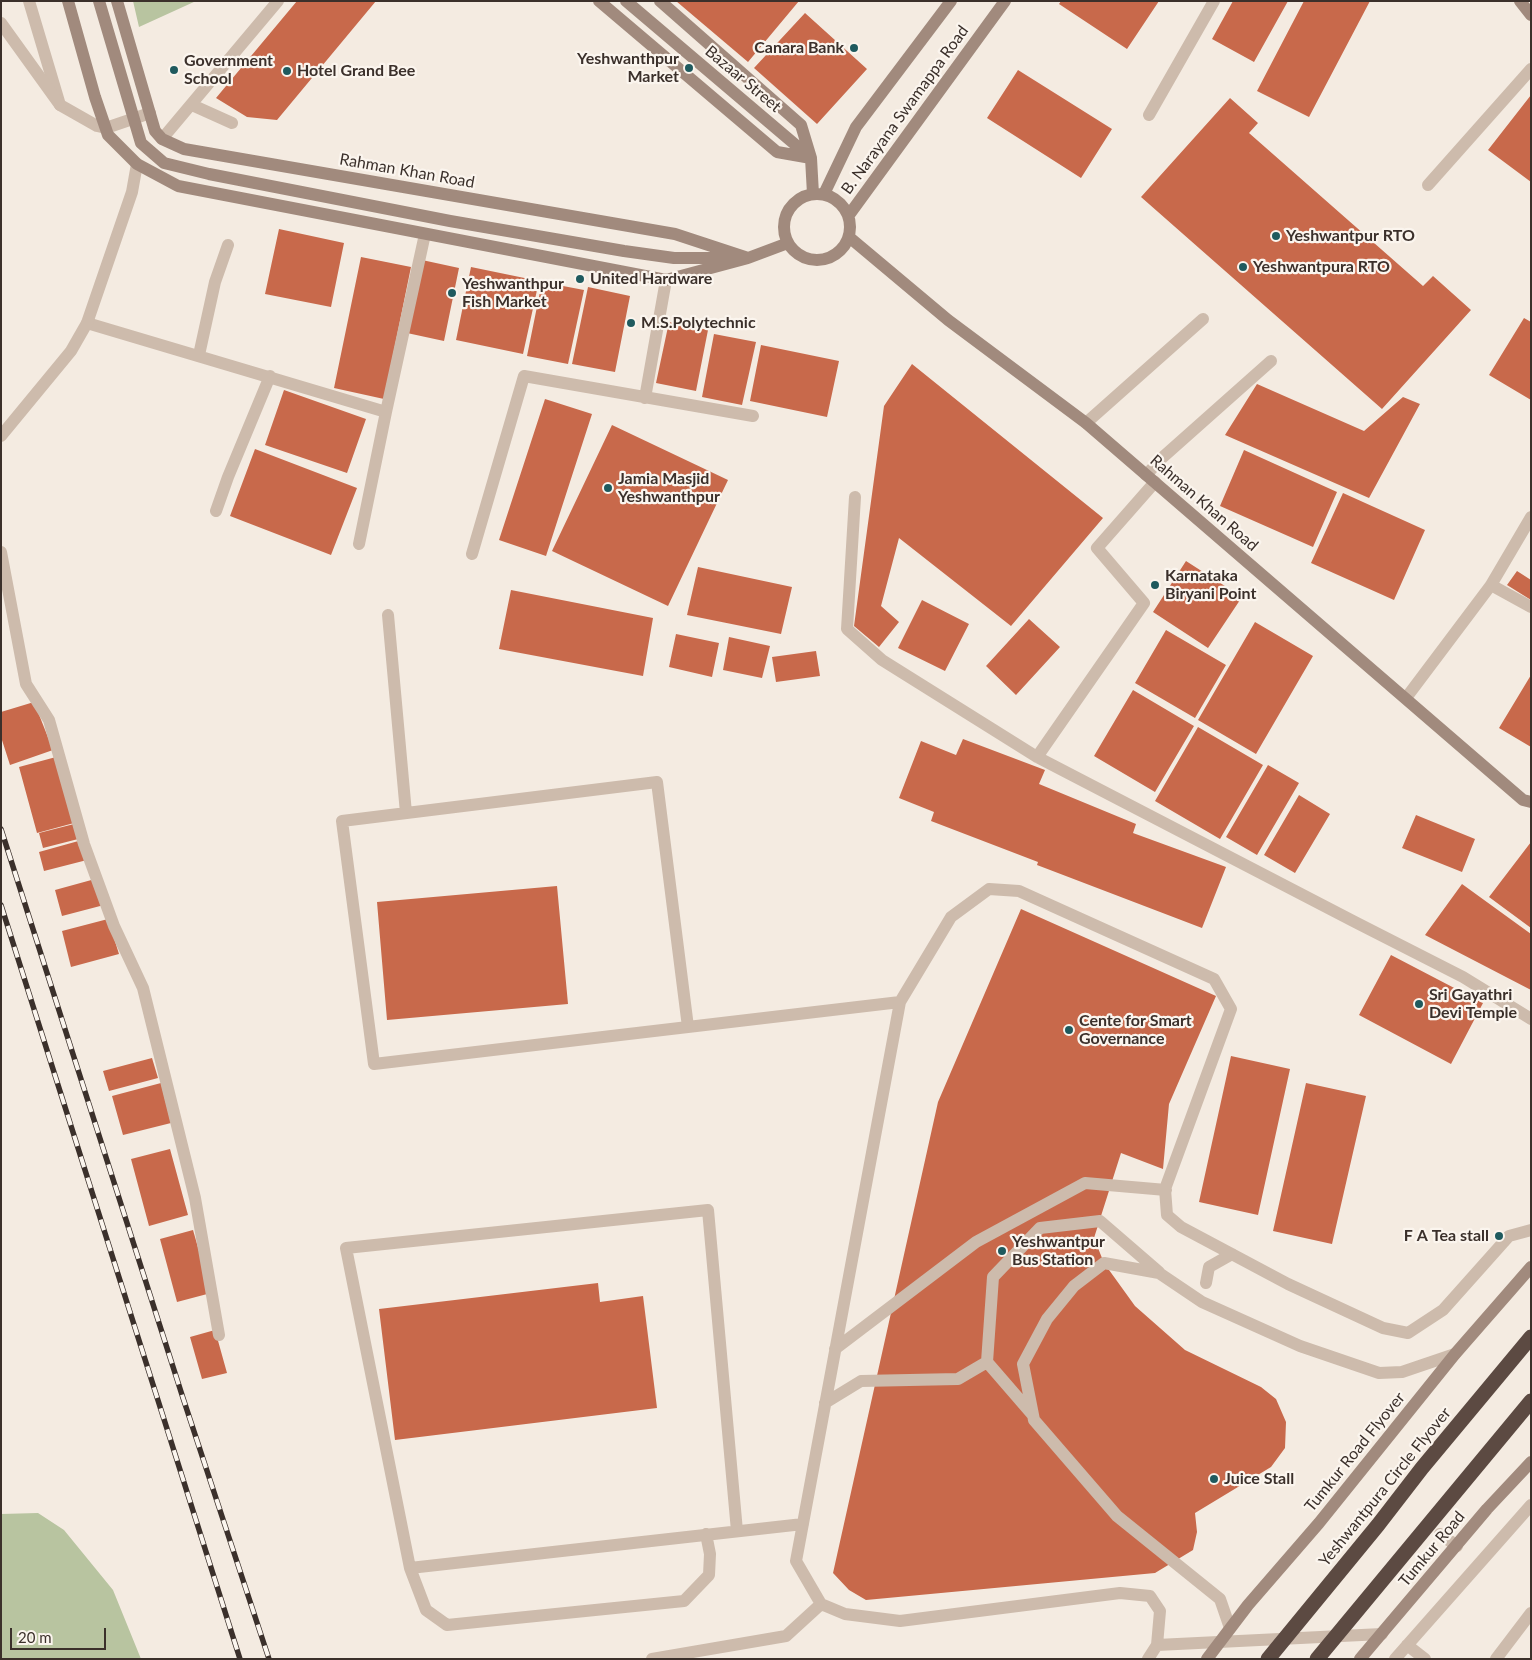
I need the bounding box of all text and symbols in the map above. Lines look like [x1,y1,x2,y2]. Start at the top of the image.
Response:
street label: B. Narayana Swamappa Road [837,22,973,198]
place label: Canara Bank [754,38,844,58]
street label: Bazaar Street [701,42,785,116]
marker: Canara Bank [848,42,860,54]
place label: Yeshwanthpur Market [577,49,679,87]
place label: Government School [184,51,273,89]
place label: Hotel Grand Bee [297,61,415,81]
marker: Yeshwanthpur Market [683,62,695,74]
marker: Government School [168,64,180,76]
marker: Hotel Grand Bee [281,65,293,77]
street label: Rahman Khan Road [338,150,476,192]
place label: Yeshwantpur RTO [1286,226,1415,246]
marker: Yeshwantpur RTO [1270,230,1282,242]
place label: Yeshwantpura RTO [1253,257,1390,277]
marker: Yeshwantpura RTO [1237,261,1249,273]
place label: United Hardware [590,269,712,289]
marker: United Hardware [574,273,586,285]
place label: Yeshwanthpur Fish Market [462,274,564,312]
marker: Yeshwanthpur Fish Market [446,287,458,299]
place label: M.S.Polytechnic [641,313,756,333]
marker: M.S.Polytechnic [625,317,637,329]
street label: Rahman Khan Road [1146,451,1262,555]
place label: Jamia Masjid Yeshwanthpur [618,469,720,507]
marker: Jamia Masjid Yeshwanthpur [602,482,614,494]
place label: Karnataka Biryani Point [1165,566,1256,604]
marker: Karnataka Biryani Point [1149,579,1161,591]
place label: Sri Gayathri Devi Temple [1429,985,1517,1023]
marker: Sri Gayathri Devi Temple [1413,998,1425,1010]
place label: Cente for Smart Governance [1079,1011,1192,1049]
marker: Cente for Smart Governance [1063,1024,1075,1036]
place label: F A Tea stall [1404,1226,1489,1246]
marker: F A Tea stall [1493,1230,1505,1242]
place label: Yeshwantpur Bus Station [1012,1232,1105,1270]
marker: Yeshwantpur Bus Station [996,1245,1008,1257]
street label: Tumkur Road Flyover [1301,1388,1409,1516]
street label: Yeshwantpura Circle Flyover [1315,1404,1455,1570]
place label: Juice Stall [1224,1469,1294,1489]
marker: Juice Stall [1208,1473,1220,1485]
street label: Tumkur Road [1395,1507,1469,1591]
scale bar [12,1618,109,1650]
text: 20 m [18,1628,52,1646]

